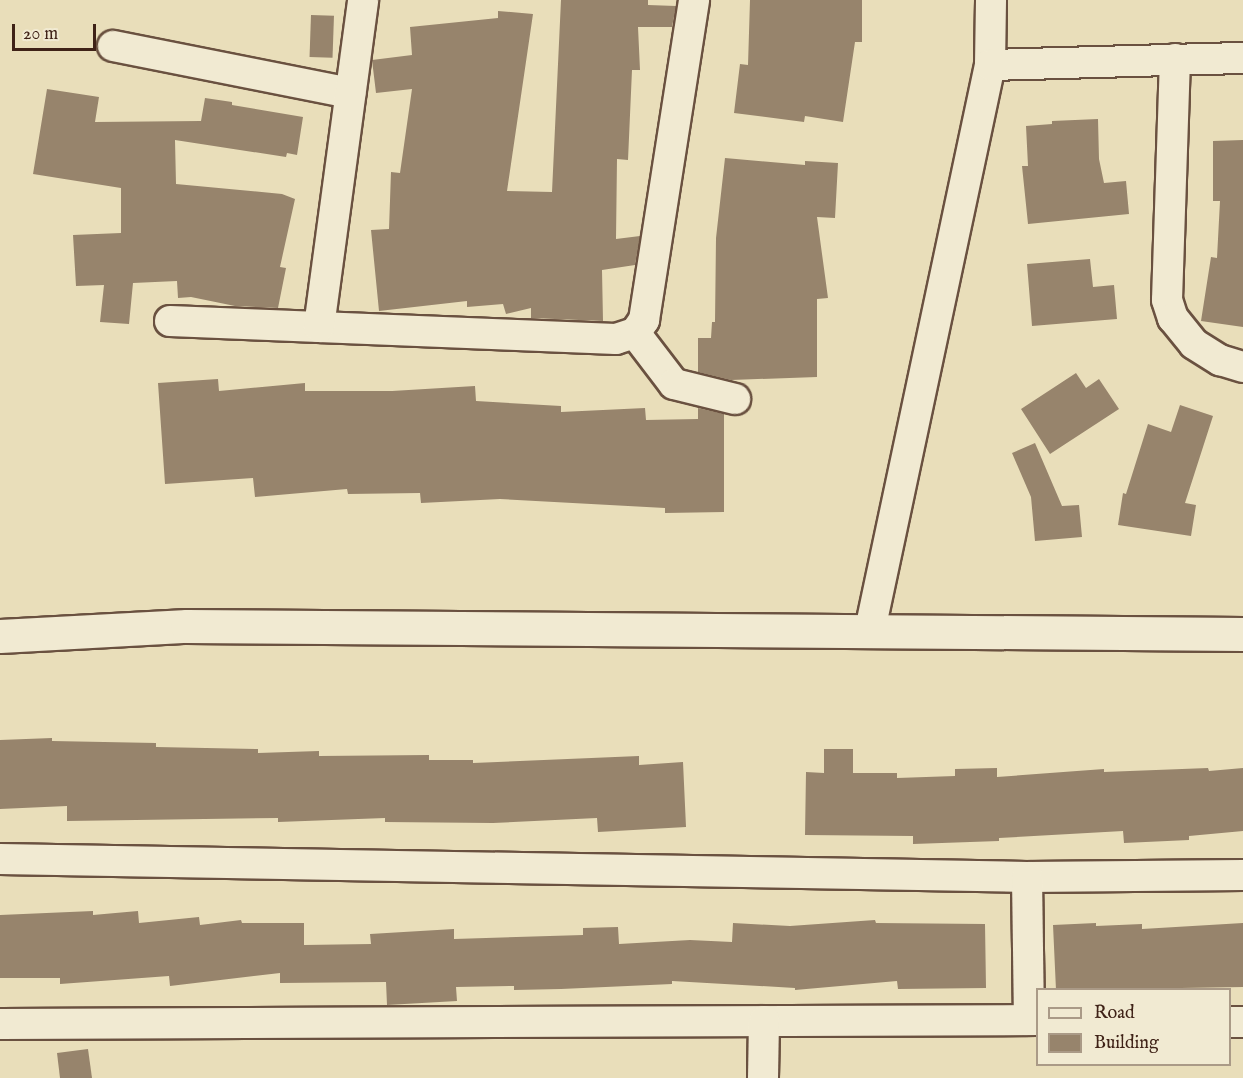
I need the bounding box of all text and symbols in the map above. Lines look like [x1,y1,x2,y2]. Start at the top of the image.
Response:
scale bar [15,12,99,50]
text: 20 m [23,23,58,46]
legend [1036,988,1231,1066]
text: Road [1094,1002,1135,1025]
text: Building [1094,1032,1159,1055]

